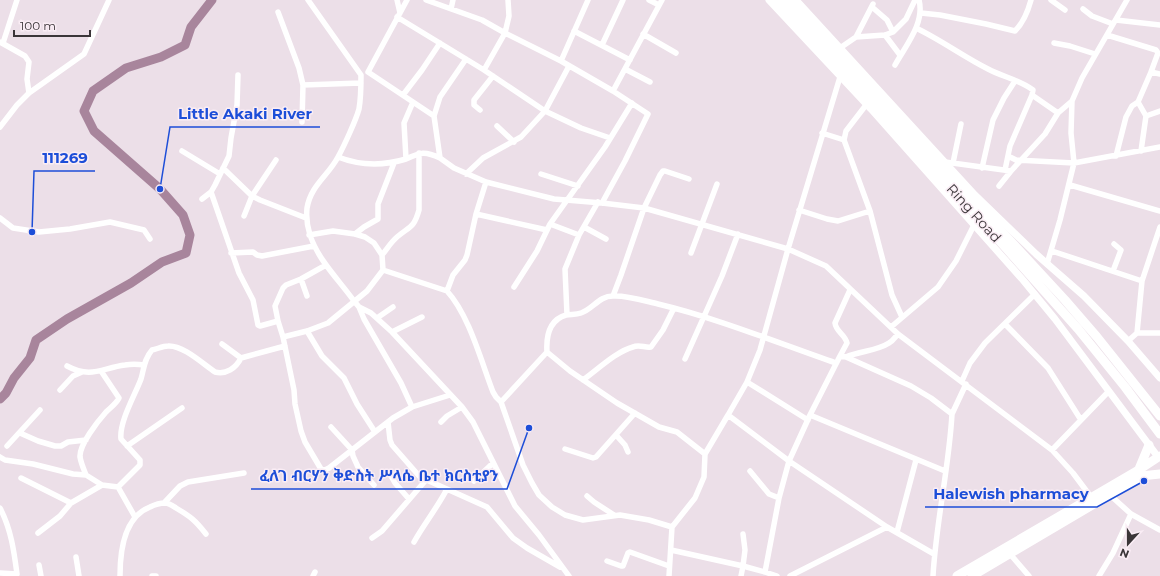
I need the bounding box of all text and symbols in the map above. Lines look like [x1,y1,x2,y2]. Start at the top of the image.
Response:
scale bar [14,12,90,38]
text: 100 m [20,18,56,33]
callout: Little Akaki River [170,100,320,127]
text: Little Akaki River [178,104,312,123]
callout: 111269 [34,144,95,171]
text: 111269 [42,148,88,167]
street label: Ring Road [943,180,1005,246]
callout: ፈለገ ብርሃን ቅድስት ሥላሴ ቤተ ክርስቲያን [251,462,507,489]
text: ፈለገ ብርሃን ቅድስት ሥላሴ ቤተ ክርስቲያን [259,466,499,485]
callout: Halewish pharmacy [925,480,1097,507]
text: Halewish pharmacy [933,484,1090,503]
north arrow [1108,524,1148,564]
text: N [1118,545,1131,561]

